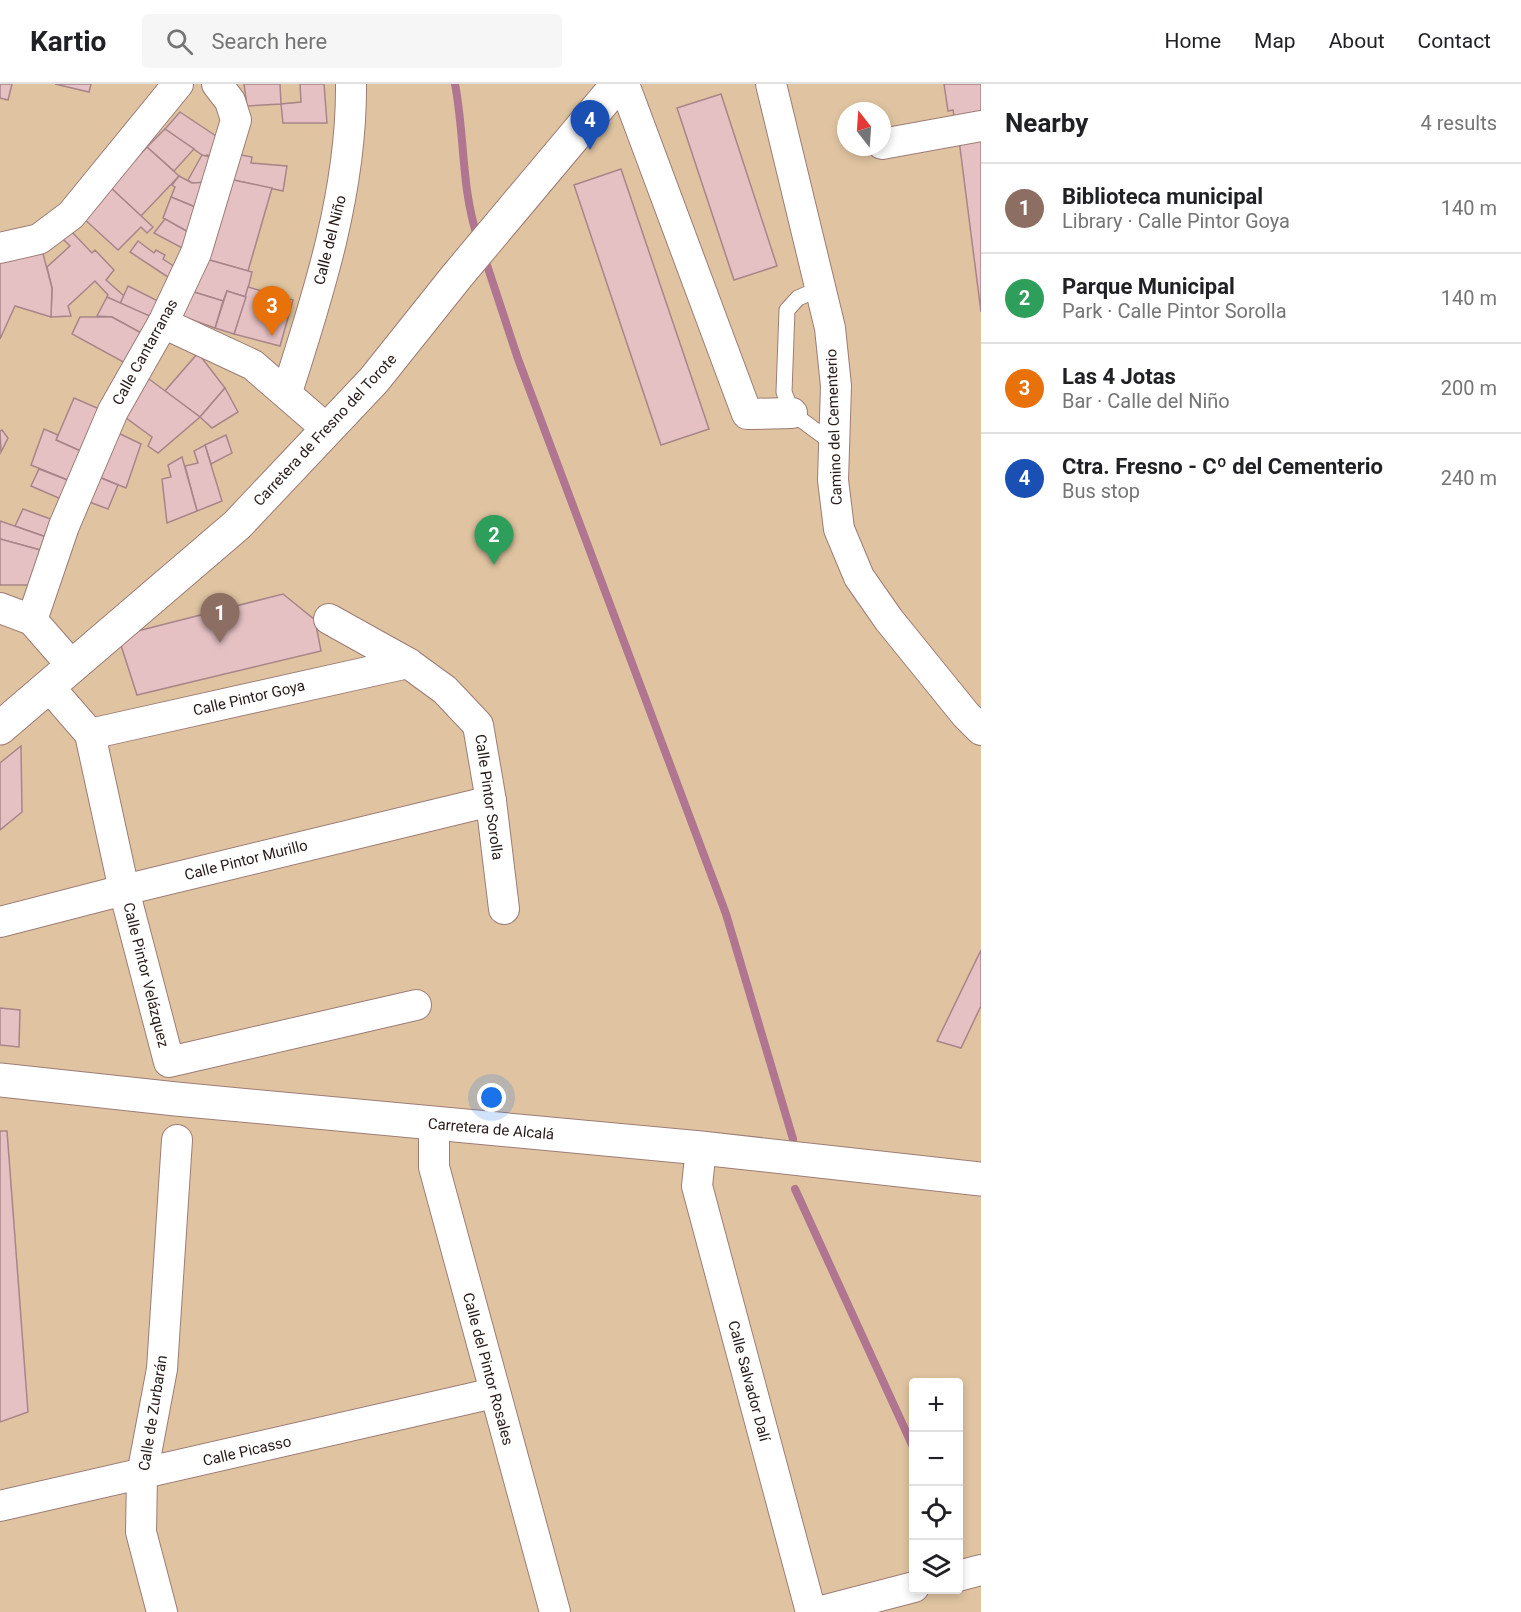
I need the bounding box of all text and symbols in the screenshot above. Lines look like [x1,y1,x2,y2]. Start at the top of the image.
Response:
search box [142,14,562,68]
text: Kartio [30,25,106,58]
icon: search [163,25,196,58]
text: Search here [211,29,327,54]
text: Home [1165,29,1221,53]
text: Map [1254,29,1296,53]
text: About [1329,29,1385,53]
text: Contact [1418,29,1491,53]
pin: 4 [570,100,610,150]
north arrow [837,102,891,156]
text: Nearby [1005,108,1088,138]
text: 4 results [1421,111,1497,135]
text: Biblioteca municipal [1062,184,1263,209]
street label: Calle del Niño [310,193,350,287]
text: 1 [1019,196,1030,220]
text: 140 m [1441,196,1497,220]
text: Library · Calle Pintor Goya [1062,209,1290,233]
text: Parque Municipal [1062,274,1235,299]
pin: 3 [252,286,292,336]
text: 2 [1019,286,1030,310]
text: 140 m [1441,286,1497,310]
street label: Calle Cantarranas [108,296,182,408]
text: Park · Calle Pintor Sorolla [1062,299,1287,323]
street label: Camino del Cementerio [822,349,846,505]
street label: Carretera de Fresno del Torote [250,350,400,510]
text: Las 4 Jotas [1062,364,1176,389]
text: 3 [1019,376,1030,400]
text: 200 m [1441,376,1497,400]
text: Bar · Calle del Niño [1062,389,1230,413]
text: Ctra. Fresno - Cº del Cementerio [1062,454,1383,479]
text: 4 [1019,466,1030,490]
text: 240 m [1441,466,1497,490]
text: Bus stop [1062,479,1140,503]
pin: 2 [474,516,514,565]
pin: 1 [200,594,240,643]
street label: Calle Pintor Goya [191,676,307,720]
street label: Calle Pintor Sorolla [471,733,507,861]
street label: Calle Pintor Murillo [183,836,309,884]
street label: Calle Pintor Velázquez [119,901,173,1049]
your location [477,1083,506,1112]
street label: Carretera de Alcalá [427,1115,555,1143]
street label: Calle del Pintor Rosales [459,1291,517,1447]
street label: Calle Salvador Dalí [724,1319,774,1445]
street label: Calle de Zurbarán [135,1354,171,1472]
map controls [909,1378,963,1594]
button: + [909,1378,963,1432]
street label: Calle Picasso [201,1432,293,1470]
button: − [909,1432,963,1486]
button: locate [909,1486,963,1540]
button: layers [909,1540,963,1594]

